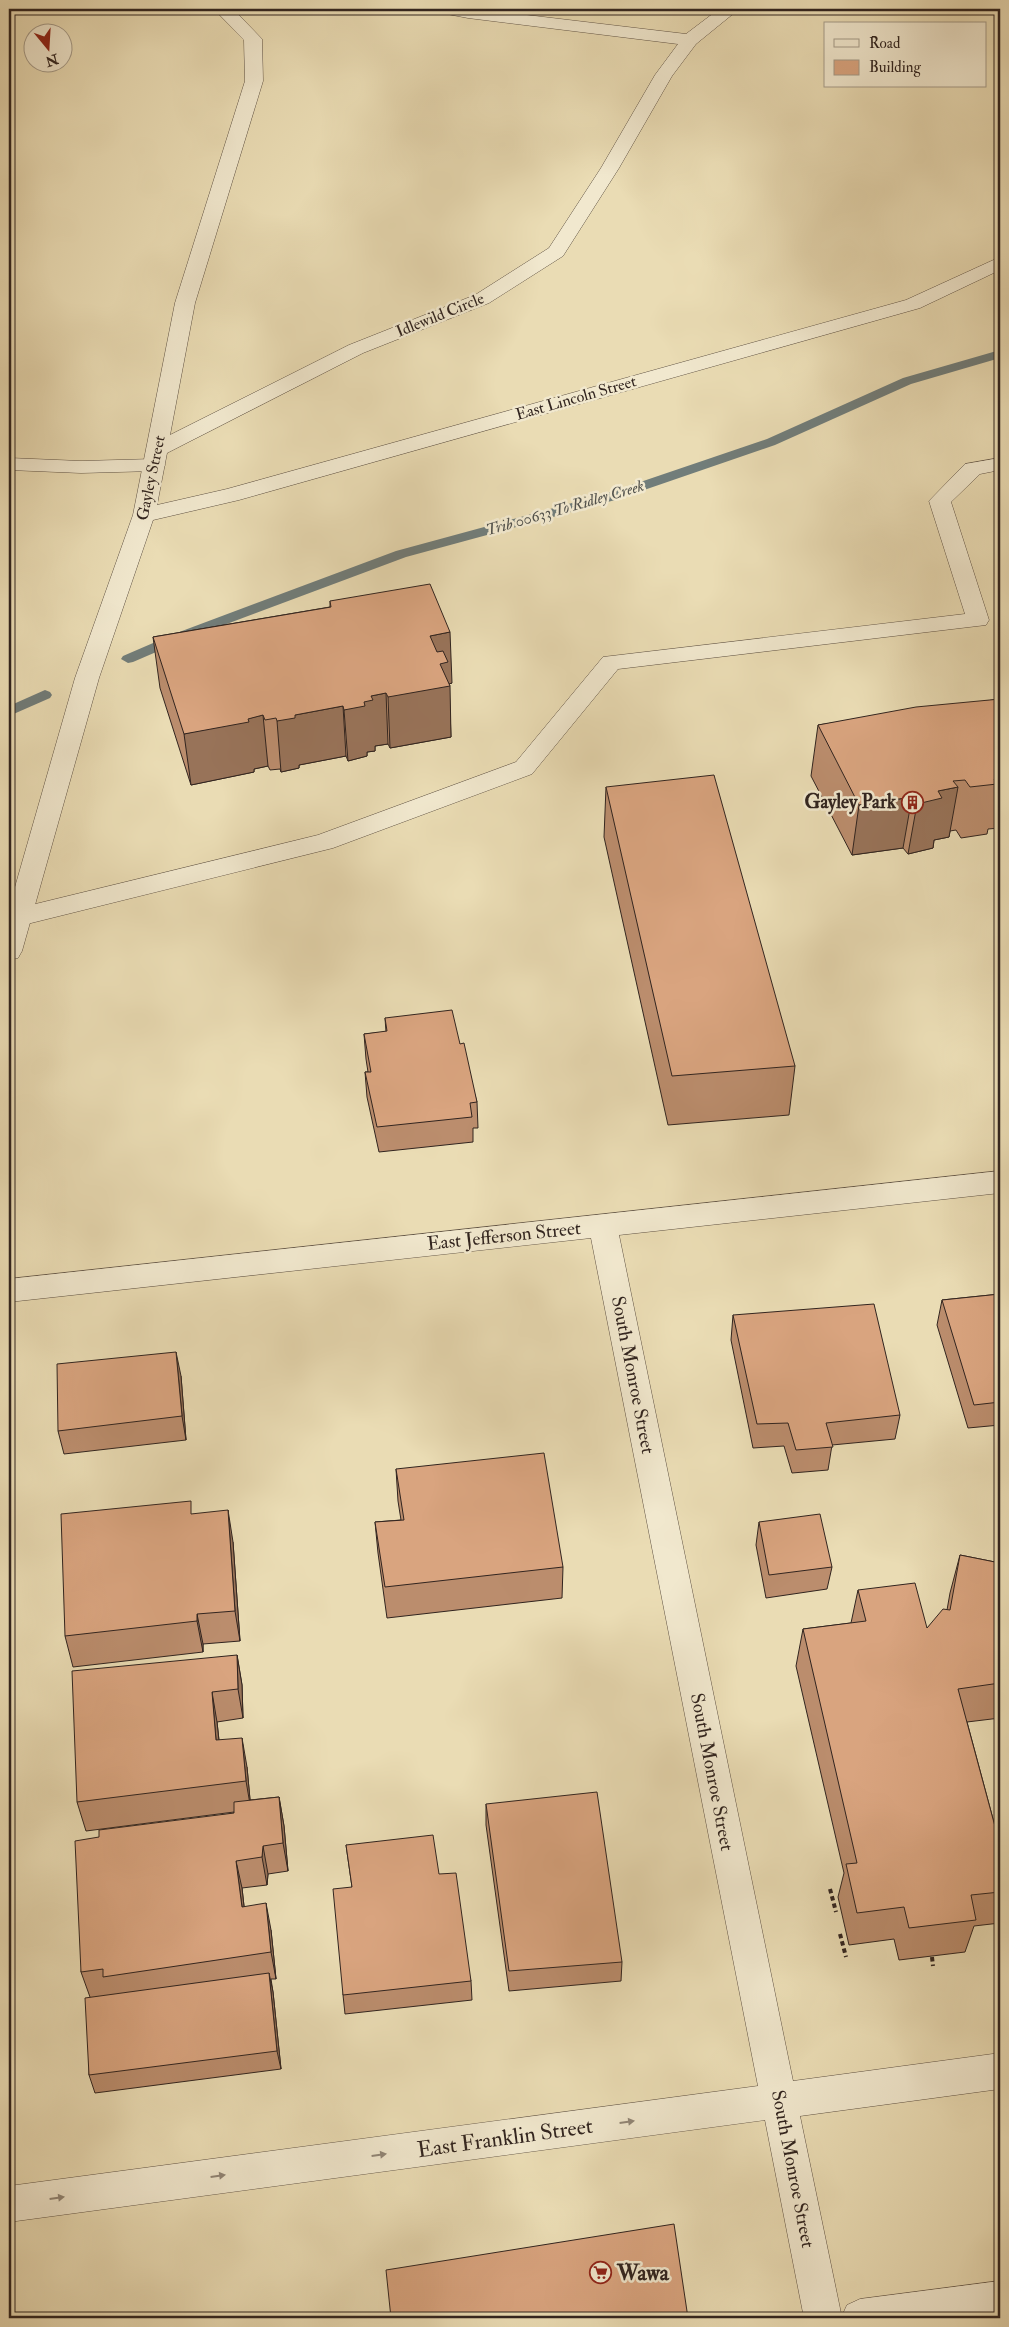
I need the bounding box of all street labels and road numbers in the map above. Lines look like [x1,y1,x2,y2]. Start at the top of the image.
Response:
street label: Idlewild Circle [393,288,487,342]
street label: East Lincoln Street [513,371,639,425]
street label: Gayley Street [132,434,170,522]
street label: East Jefferson Street [426,1216,582,1256]
street label: South Monroe Street [606,1294,660,1456]
street label: South Monroe Street [685,1691,739,1853]
street label: South Monroe Street [766,2088,820,2250]
street label: East Franklin Street [415,2112,595,2164]

